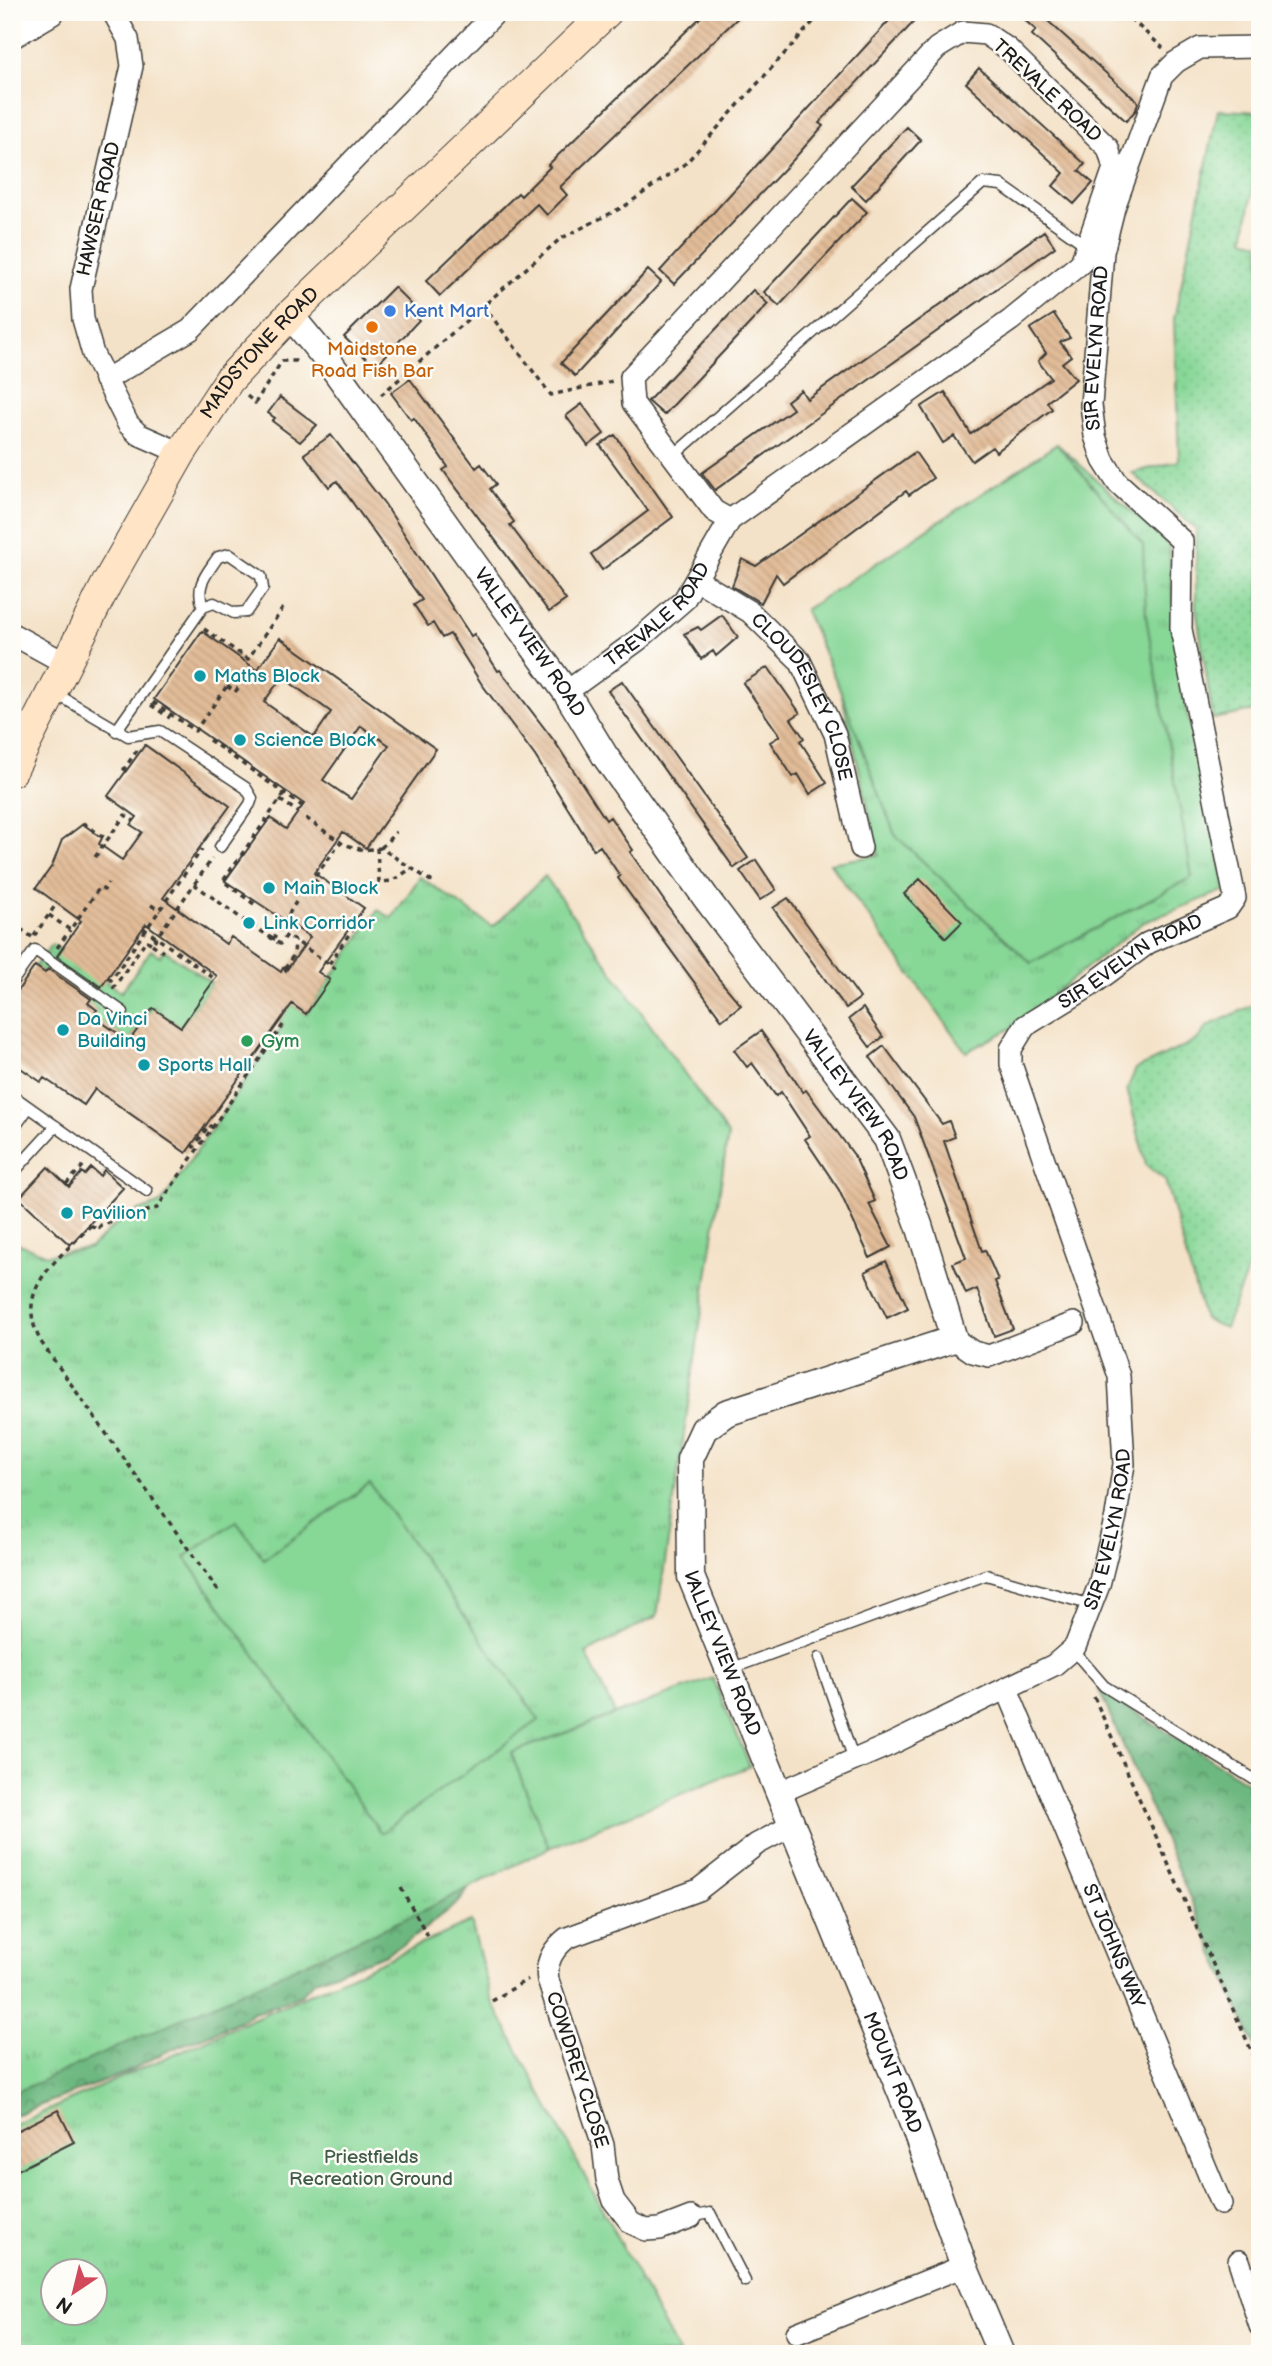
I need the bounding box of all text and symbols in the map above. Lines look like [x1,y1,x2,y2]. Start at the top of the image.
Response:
street label: TREVALE ROAD [988,35,1106,147]
street label: HAWSER ROAD [72,139,126,278]
street label: SIR EVELYN ROAD [1079,265,1113,432]
street label: MAIDSTONE ROAD [195,282,324,423]
place label: Kent Mart [404,300,489,323]
marker: Kent Mart [382,303,398,319]
marker: Maidstone Road Fish Bar [364,319,380,335]
place label: Maidstone Road Fish Bar [311,338,434,383]
street label: TREVALE ROAD [600,558,715,672]
street label: VALLEY VIEW ROAD [469,563,590,721]
street label: CLOUDESLEY CLOSE [746,608,857,783]
place label: Maths Block [214,665,320,688]
marker: Maths Block [192,668,208,684]
place label: Science Block [254,729,377,752]
marker: Science Block [232,732,248,748]
place label: Main Block [283,877,378,900]
marker: Main Block [261,880,277,896]
street label: SIR EVELYN ROAD [1054,909,1206,1014]
place label: Link Corridor [263,912,376,935]
marker: Link Corridor [241,915,257,931]
place label: Da Vinci Building [77,1008,147,1053]
marker: Da Vinci Building [55,1022,71,1038]
street label: VALLEY VIEW ROAD [798,1025,913,1184]
place label: Gym [261,1030,300,1053]
marker: Gym [239,1033,255,1049]
place label: Sports Hall [158,1054,252,1077]
marker: Sports Hall [136,1057,152,1073]
place label: Pavilion [81,1202,147,1225]
marker: Pavilion [59,1205,75,1221]
street label: SIR EVELYN ROAD [1079,1447,1136,1613]
street label: VALLEY VIEW ROAD [679,1570,766,1740]
street label: ST JOHNS WAY [1078,1880,1150,2012]
street label: COWDREY CLOSE [541,1989,613,2151]
street label: MOUNT ROAD [858,2009,927,2136]
park label: Priestfields Recreation Ground [289,2146,453,2191]
north arrow [38,2258,108,2328]
text: N [53,2291,78,2318]

